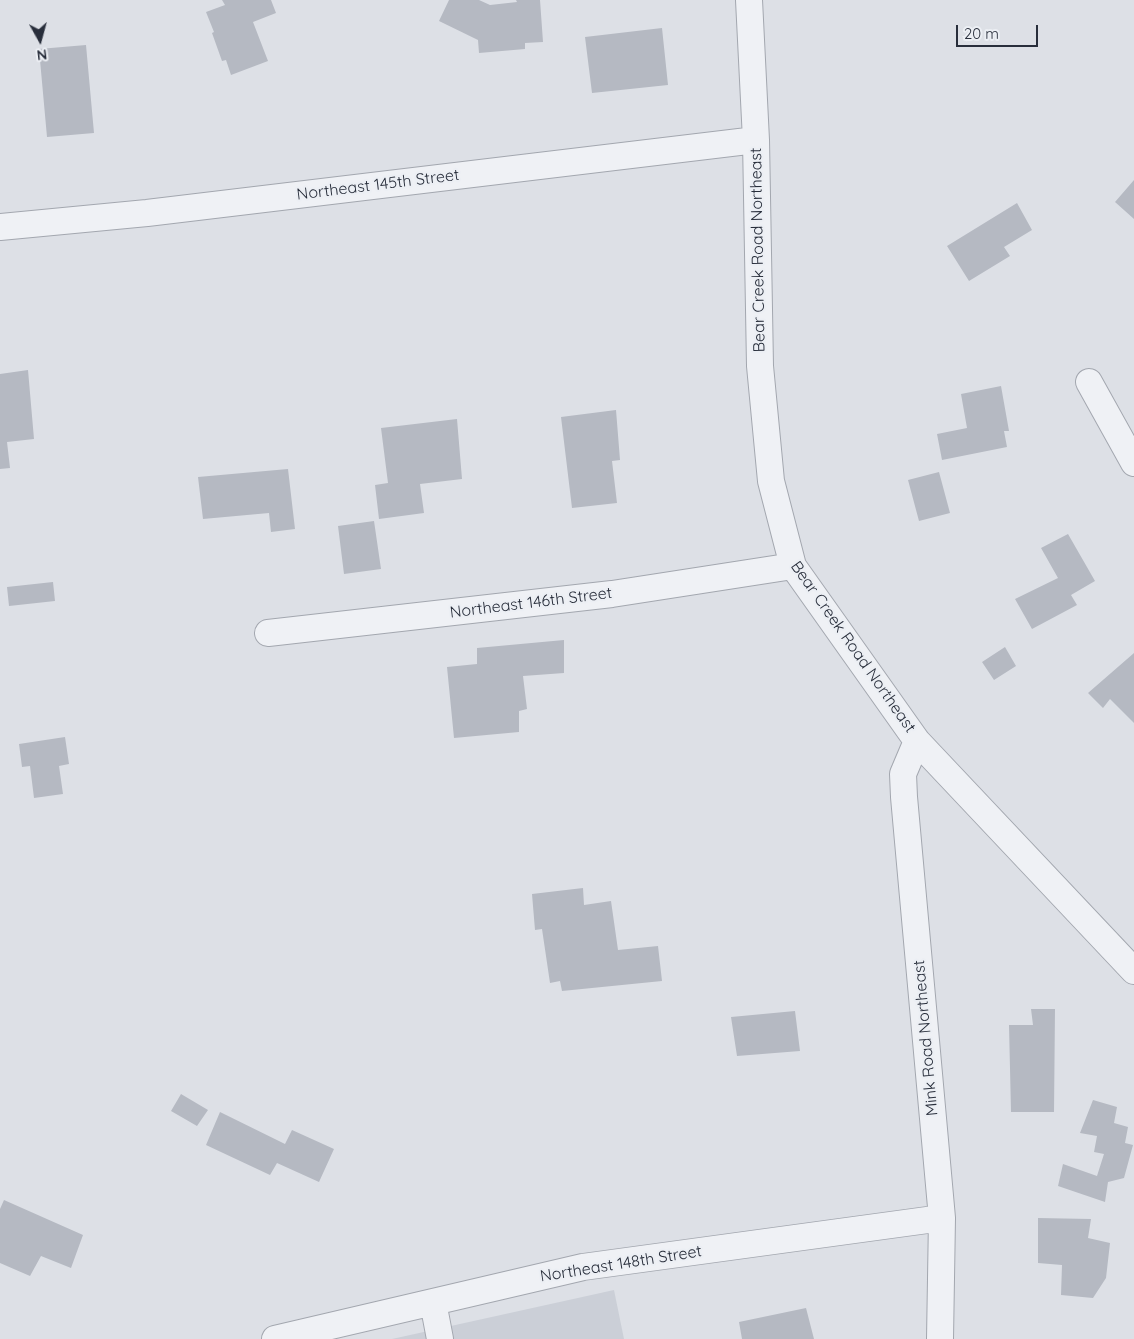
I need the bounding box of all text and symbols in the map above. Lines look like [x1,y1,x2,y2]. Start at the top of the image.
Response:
north arrow [15,15,65,65]
scale bar [959,15,1042,47]
text: 20 m [964,24,999,43]
text: N [36,45,48,64]
street label: Bear Creek Road Northeast [747,147,769,353]
street label: Northeast 145th Street [296,166,460,204]
street label: Bear Creek Road Northeast [786,558,920,736]
street label: Northeast 146th Street [449,584,613,622]
street label: Mink Road Northeast [910,959,942,1117]
street label: Northeast 148th Street [539,1242,703,1286]

